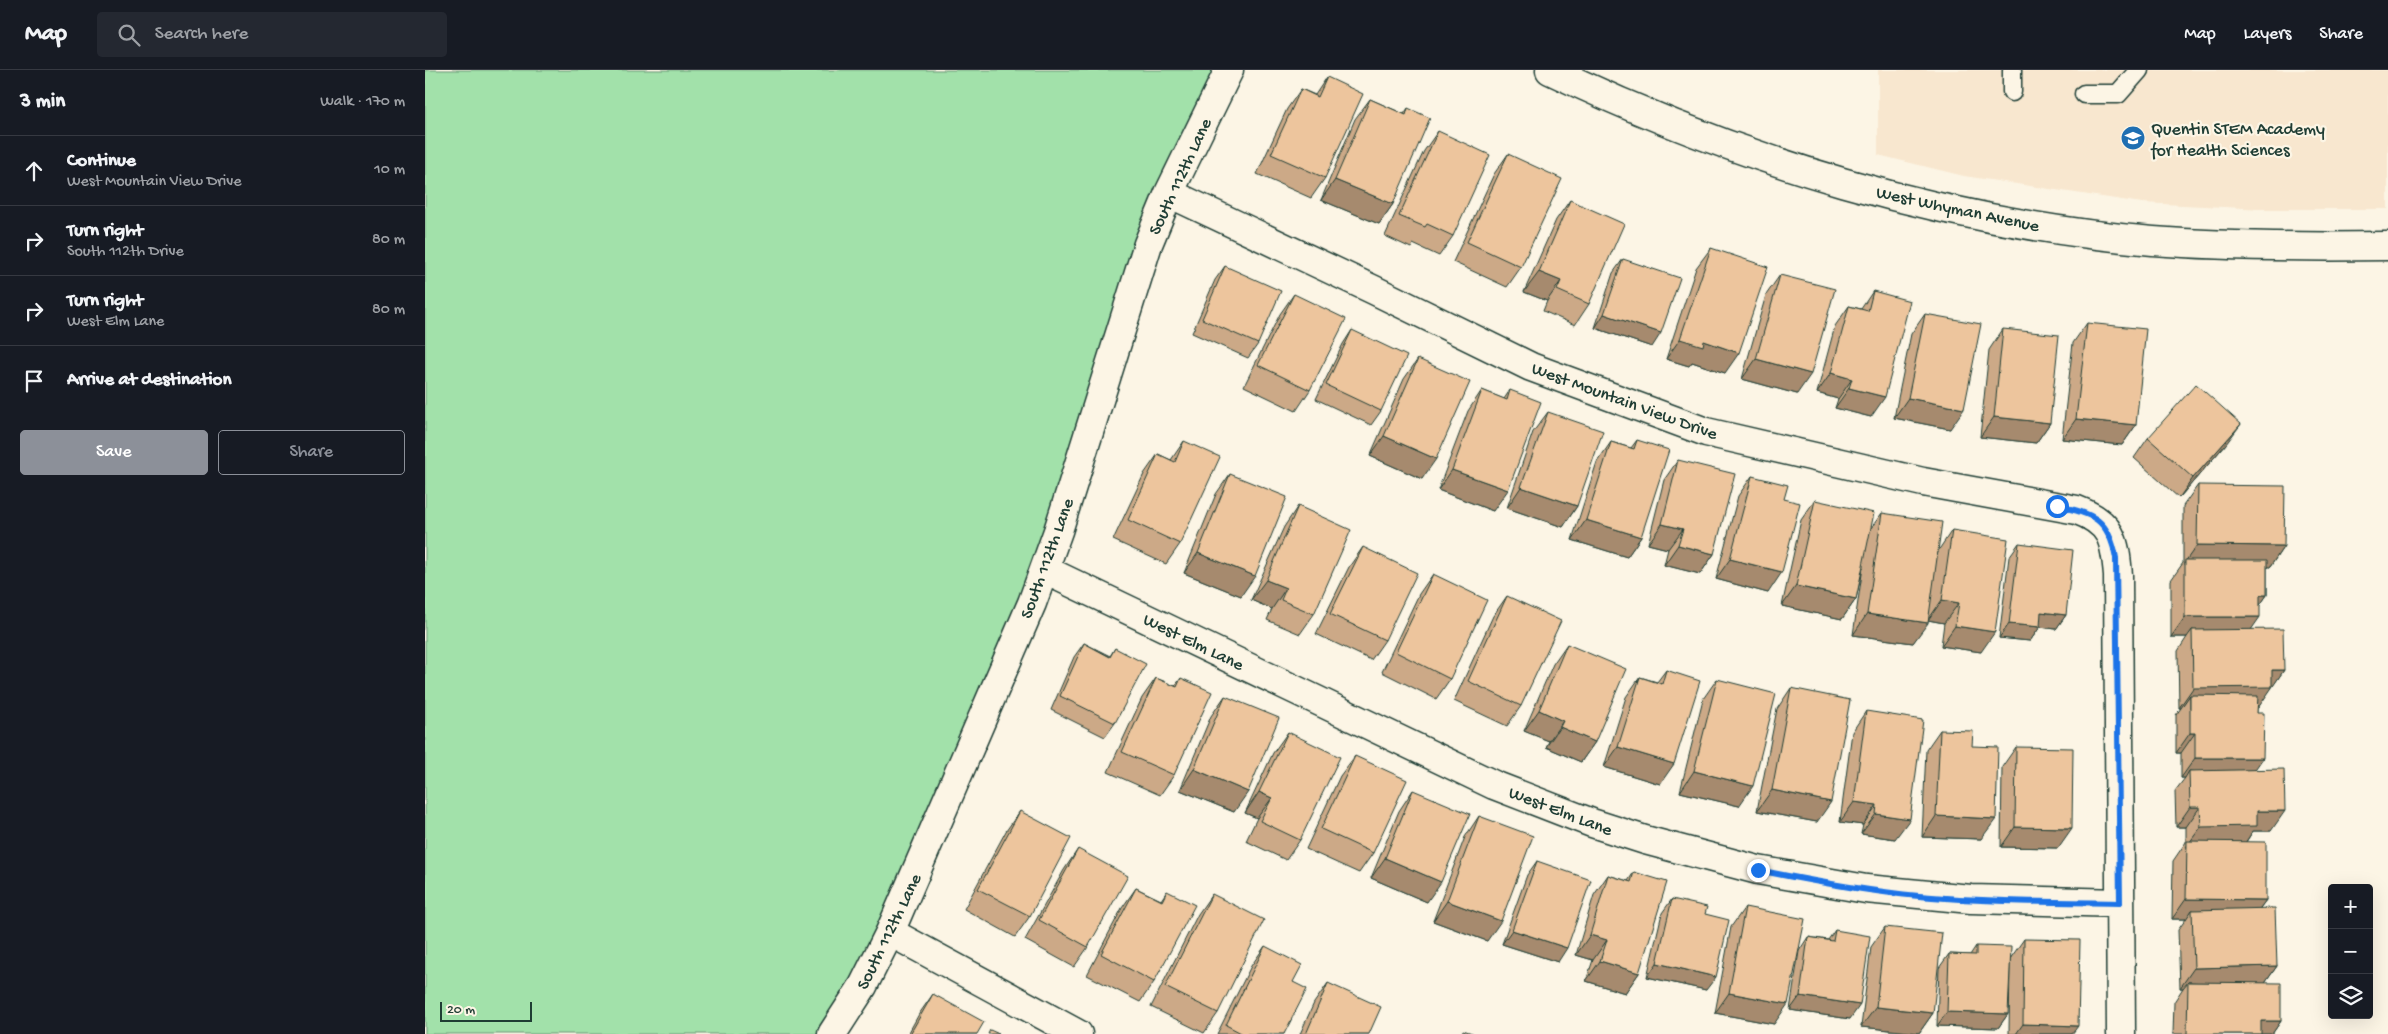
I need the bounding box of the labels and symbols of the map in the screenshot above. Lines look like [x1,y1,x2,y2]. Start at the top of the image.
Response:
street label: South 112th Lane [1145,115,1218,239]
place label: Quentin STEM Academy for Health Sciences [2150,120,2325,162]
school or university icon: Quentin STEM Academy for Health Sciences [2120,125,2146,151]
street label: West Whyman Avenue [1874,183,2042,238]
street label: West Mountain View Drive [1528,359,1721,446]
street label: South 112th Lane [1017,495,1080,622]
route start [2046,495,2069,518]
street label: West Elm Lane [1139,610,1247,677]
street label: West Elm Lane [1505,783,1616,842]
route end [1747,859,1770,882]
street label: South 112th Lane [853,870,928,994]
scale bar [440,999,533,1022]

